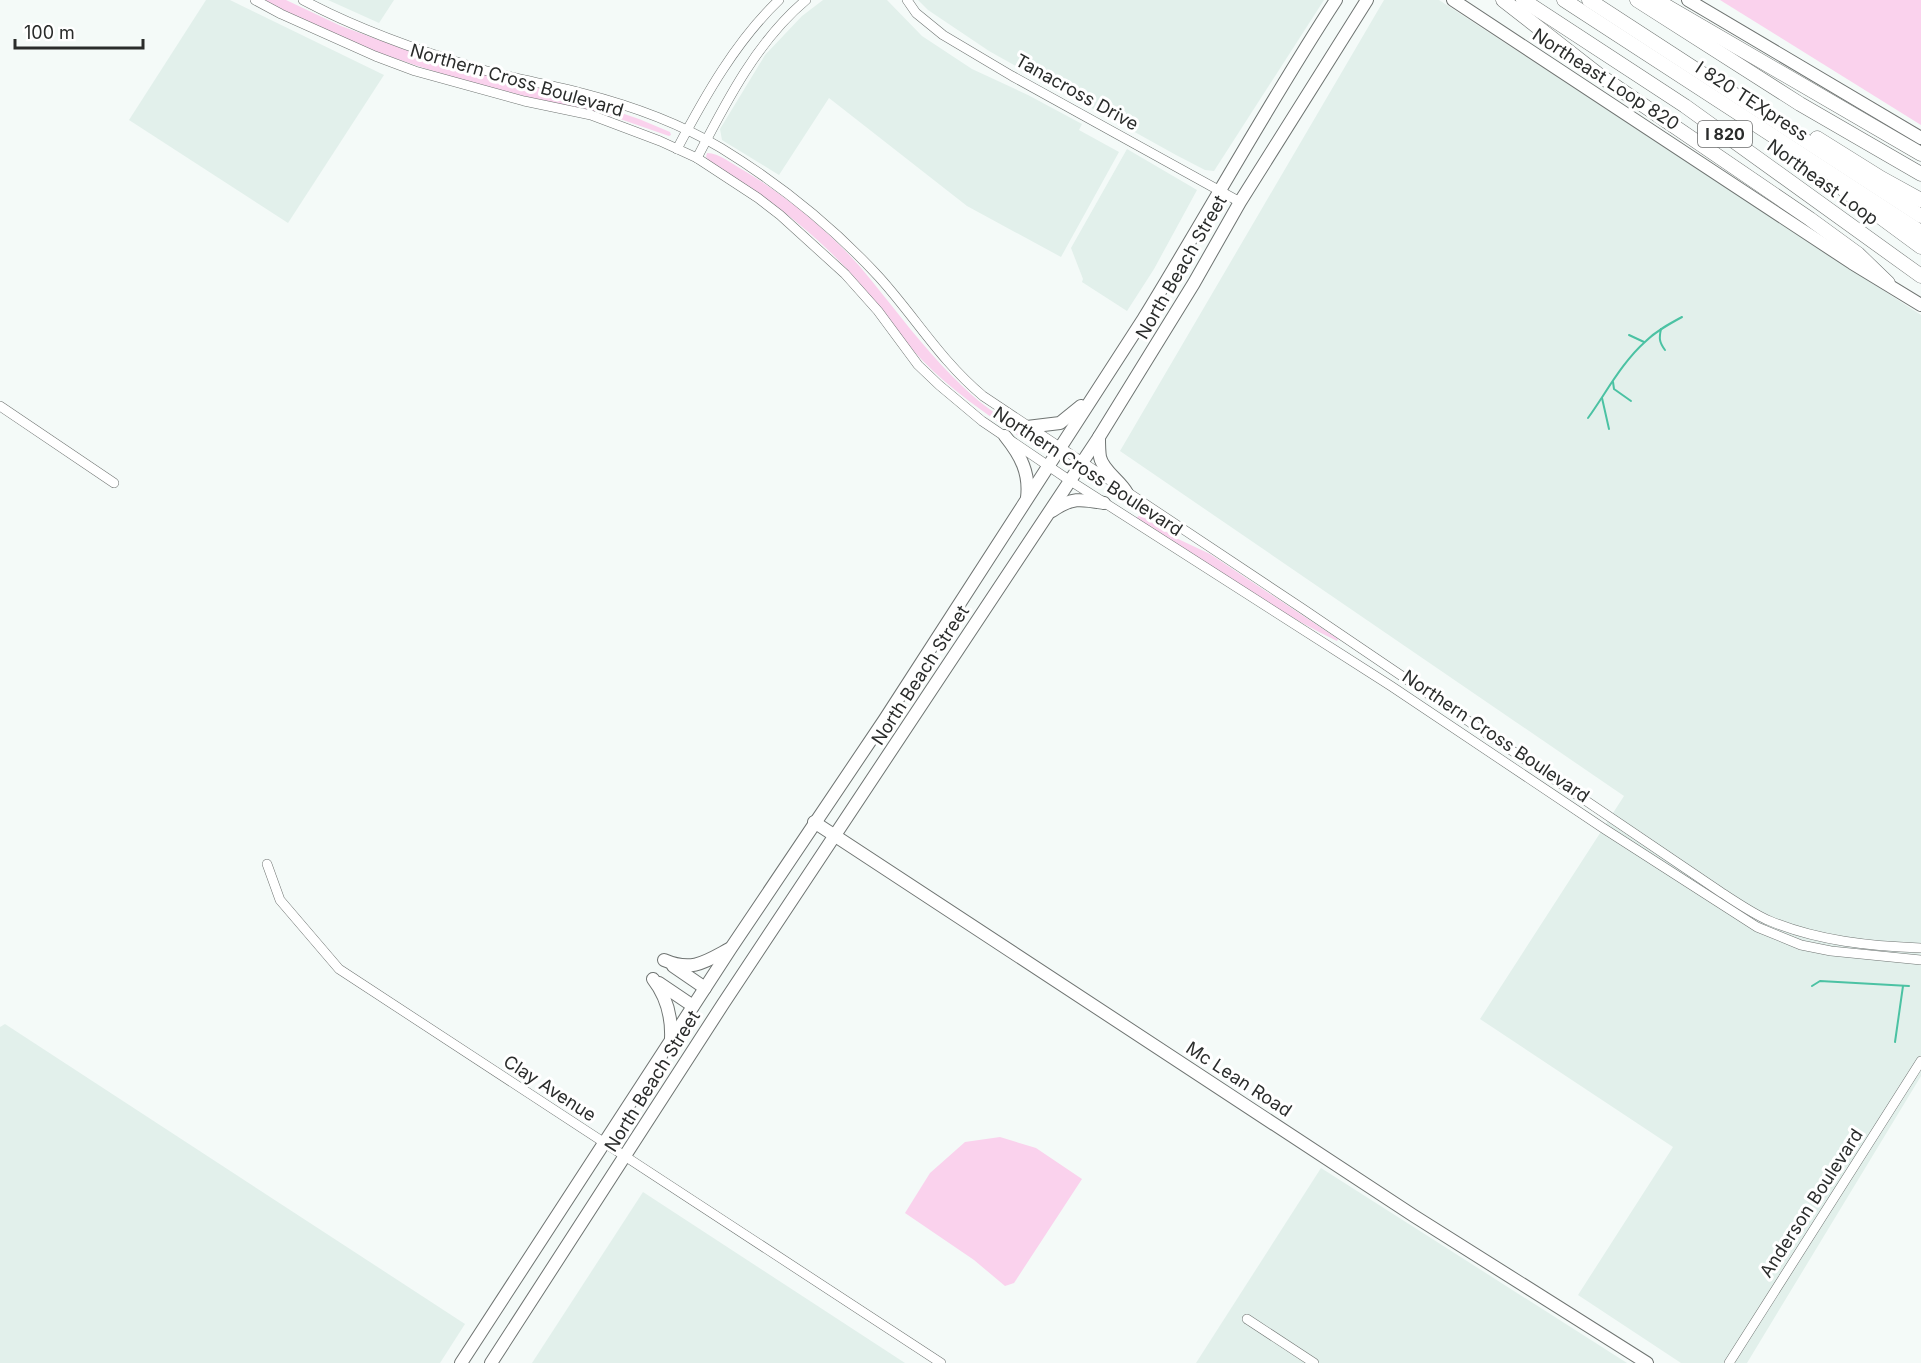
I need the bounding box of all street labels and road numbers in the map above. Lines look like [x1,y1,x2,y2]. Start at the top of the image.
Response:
street label: Northeast Loop 820 [1529,24,1683,134]
street label: Northern Cross Boulevard [408,39,626,121]
street label: Tanacross Drive [1012,50,1142,134]
street label: I 820 TEXpress [1692,57,1812,145]
road number: I 820 [1698,121,1752,147]
street label: Northeast Loop [1763,135,1883,229]
street label: North Beach Street [1131,191,1231,343]
street label: Northern Cross Boulevard [990,402,1186,540]
street label: North Beach Street [867,601,973,749]
street label: Northern Cross Boulevard [1399,665,1593,807]
street label: North Beach Street [600,1007,704,1155]
street label: Mc Lean Road [1182,1037,1296,1121]
street label: Clay Avenue [500,1050,600,1126]
street label: Anderson Boulevard [1755,1125,1867,1281]

